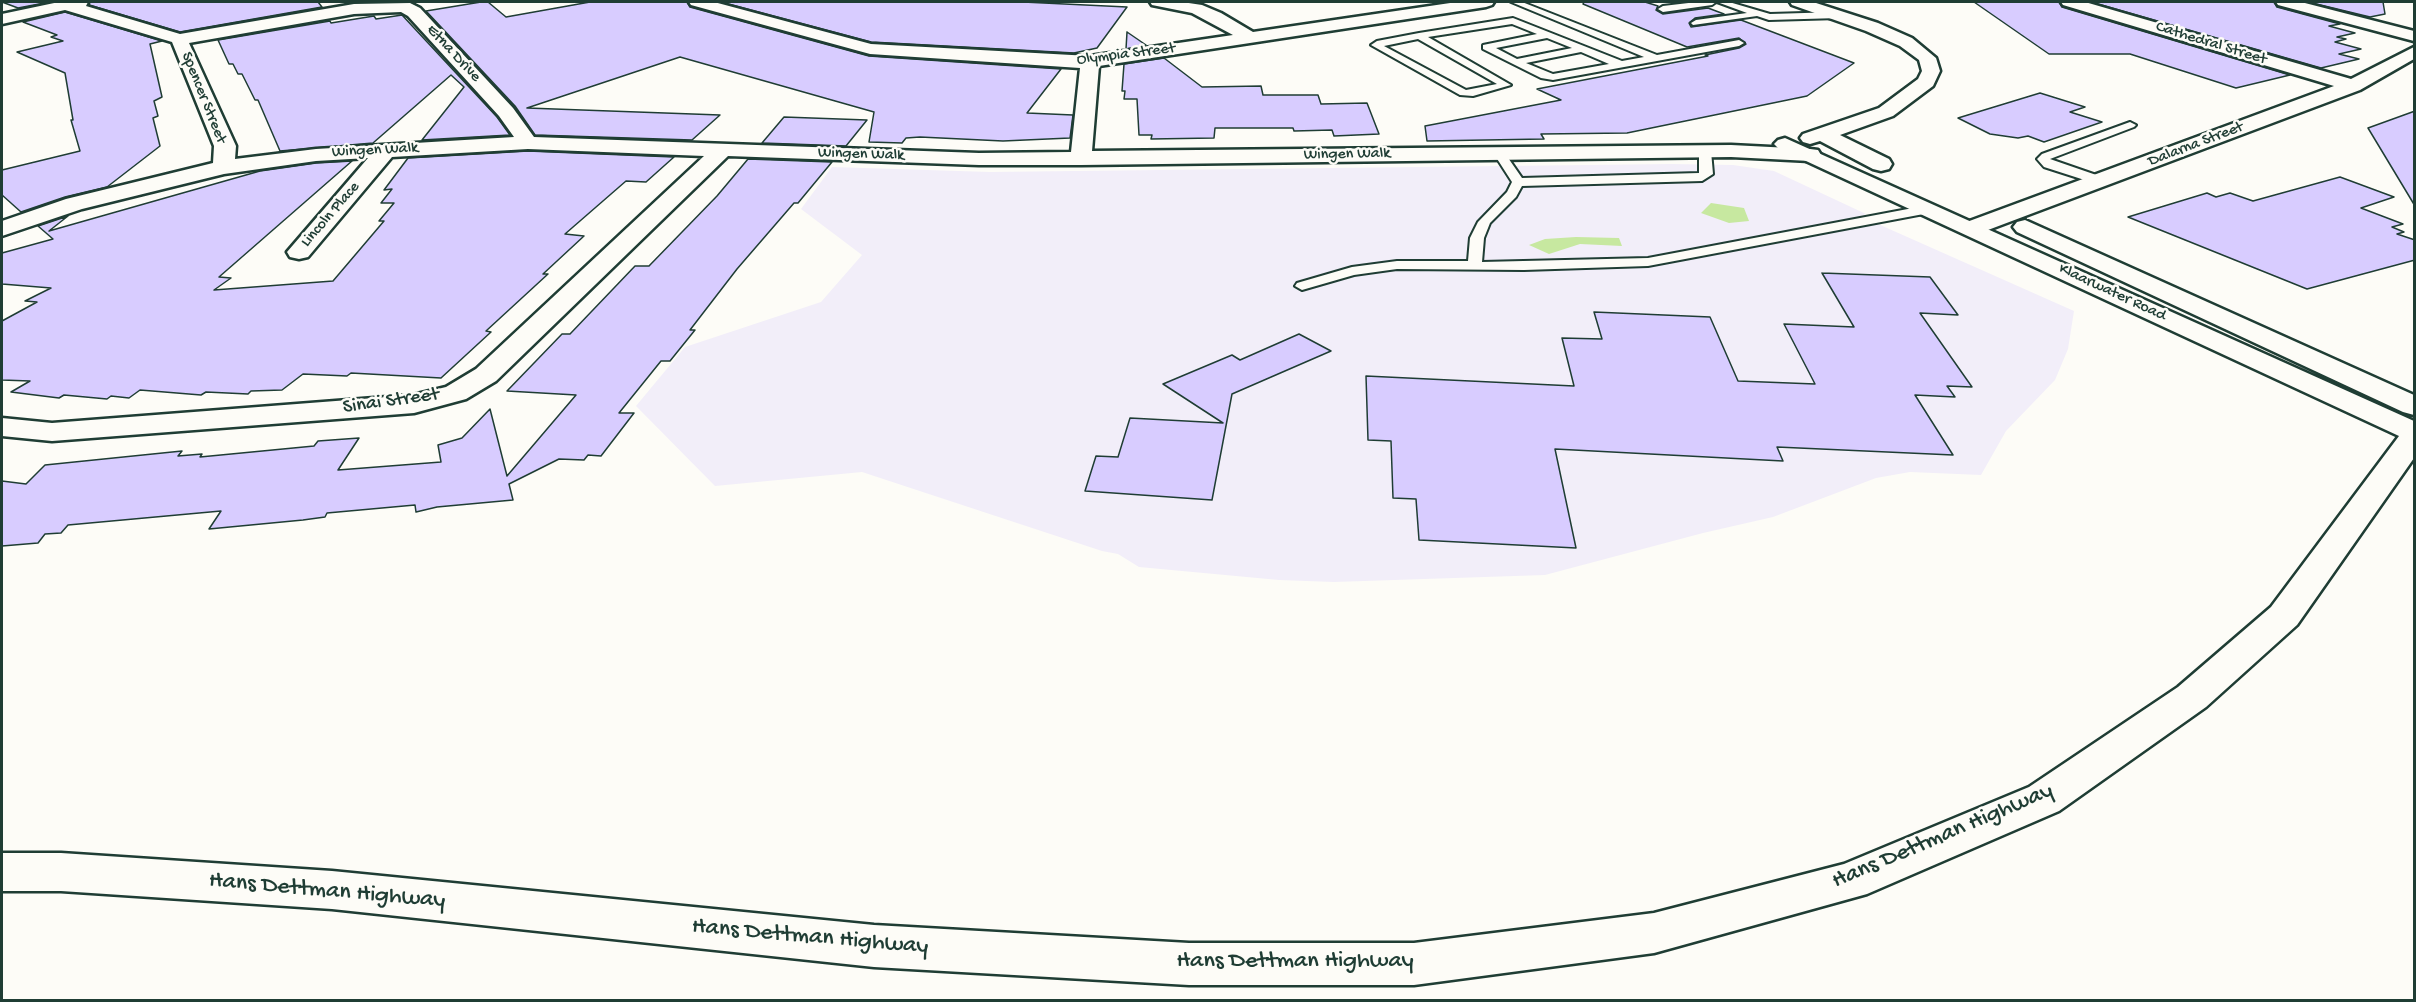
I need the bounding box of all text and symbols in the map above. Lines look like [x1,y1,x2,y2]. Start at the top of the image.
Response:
street label: Cathedral Street [2153,18,2269,70]
street label: Etna Drive [422,21,484,87]
street label: Olympia Street [1076,39,1176,71]
street label: Spencer Street [176,49,230,147]
street label: Dalarna Street [2146,118,2246,172]
street label: Wingen Walk [331,139,419,163]
street label: Wingen Walk [817,144,905,166]
street label: Wingen Walk [1304,145,1390,165]
street label: Lincoln Place [297,178,365,252]
street label: Klaarwater Road [2055,260,2169,326]
street label: Sinai Street [341,383,441,421]
street label: Hans Dettman Highway [1828,777,2058,897]
street label: Hans Dettman Highway [208,867,446,917]
street label: Hans Dettman Highway [691,913,929,963]
street label: Hans Dettman Highway [1176,948,1414,976]

